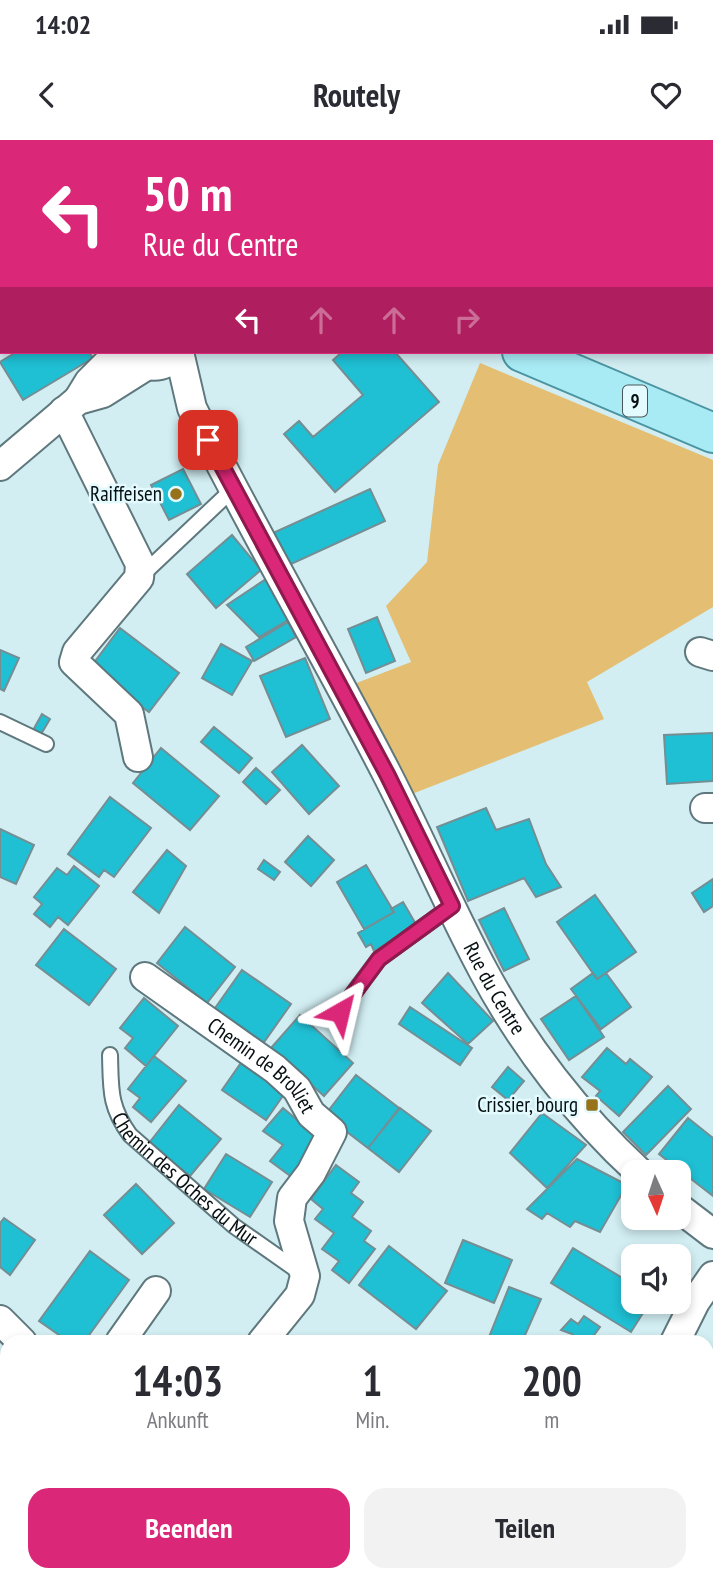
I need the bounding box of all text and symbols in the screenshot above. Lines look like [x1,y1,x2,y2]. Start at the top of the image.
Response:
text: 14:02 [35,8,91,41]
text: Routely [313,74,400,116]
icon: back [28,76,66,114]
icon: heart [647,76,685,114]
text: 50 m [143,161,232,225]
icon: left [28,168,119,259]
text: Rue du Centre [143,223,299,265]
icon: left [229,301,267,339]
icon: ahead [302,301,340,339]
icon: ahead [375,301,413,339]
icon: right [448,301,486,339]
road number: 9 [623,386,647,416]
pin [178,410,238,470]
icon: arrive [189,421,227,459]
place label: Raiffeisen [90,480,162,507]
marker: Raiffeisen [168,486,184,502]
street label: Rue du Centre [458,937,532,1040]
position arrow [303,975,377,1049]
street label: Chemin de Brolliet [202,1011,322,1118]
place label: Crissier, bourg [477,1091,578,1118]
marker: Crissier, bourg [584,1097,600,1113]
street label: Chemin des Oches du Mur [106,1108,263,1252]
north arrow [621,1160,691,1230]
map controls [621,1160,691,1314]
button: sound [621,1244,691,1314]
text: 14:03 [132,1353,223,1408]
text: 1 [362,1353,382,1408]
text: 200 [522,1353,582,1408]
text: Ankunft [147,1405,209,1434]
text: Min. [355,1405,389,1434]
text: m [544,1405,559,1434]
button: Beenden [28,1488,350,1568]
button: Teilen [364,1488,686,1568]

